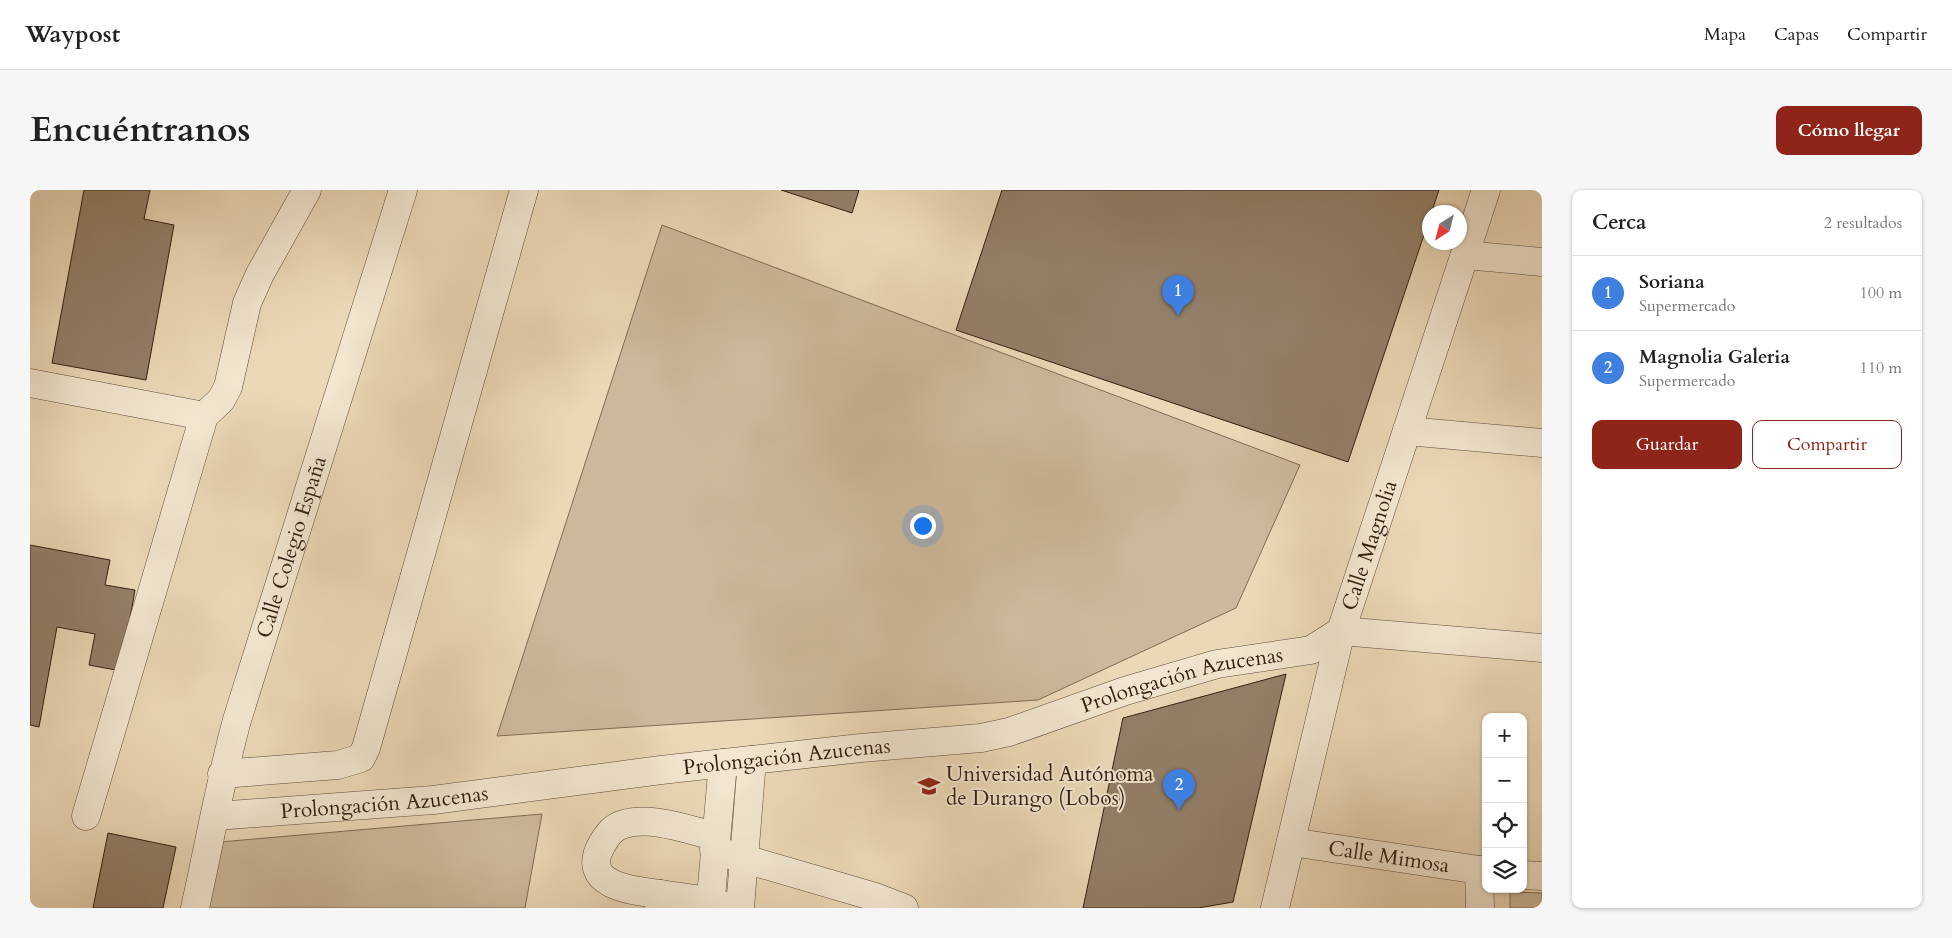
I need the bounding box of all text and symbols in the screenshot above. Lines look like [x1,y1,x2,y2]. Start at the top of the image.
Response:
text: Waypost [25,18,120,51]
text: Mapa [1704,22,1746,47]
text: Capas [1774,22,1819,47]
text: Compartir [1847,22,1927,47]
text: Encuéntranos [30,106,251,154]
button: Cómo llegar [1776,106,1922,155]
north arrow [1422,205,1467,250]
text: Cerca [1592,208,1646,237]
text: 2 resultados [1824,212,1902,234]
text: Soriana [1639,269,1705,295]
pin: 1 [1162,275,1194,316]
text: 1 [1604,282,1612,304]
text: 100 m [1860,282,1902,304]
text: Supermercado [1639,295,1735,317]
text: Magnolia Galeria [1639,344,1790,370]
text: 2 [1604,357,1612,379]
text: 110 m [1860,357,1902,379]
text: Supermercado [1639,370,1735,392]
button: Guardar [1592,420,1742,469]
button: Compartir [1752,420,1902,469]
street label: Calle Colegio España [250,452,334,642]
street label: Calle Magnolia [1335,477,1405,614]
your location [910,513,936,539]
street label: Prolongación Azucenas [1077,640,1285,720]
map controls [1482,713,1527,893]
button: + [1482,713,1527,758]
street label: Prolongación Azucenas [682,732,892,782]
button: − [1482,758,1527,803]
place label: Universidad Autónoma de Durango (Lobos) [946,760,1153,813]
pin: 2 [1163,769,1195,810]
school or university icon: Universidad Autónoma de Durango (Lobos) [916,773,942,799]
street label: Prolongación Azucenas [280,779,490,826]
button: locate [1482,803,1527,848]
street label: Calle Mimosa [1326,834,1451,880]
button: layers [1482,848,1527,893]

